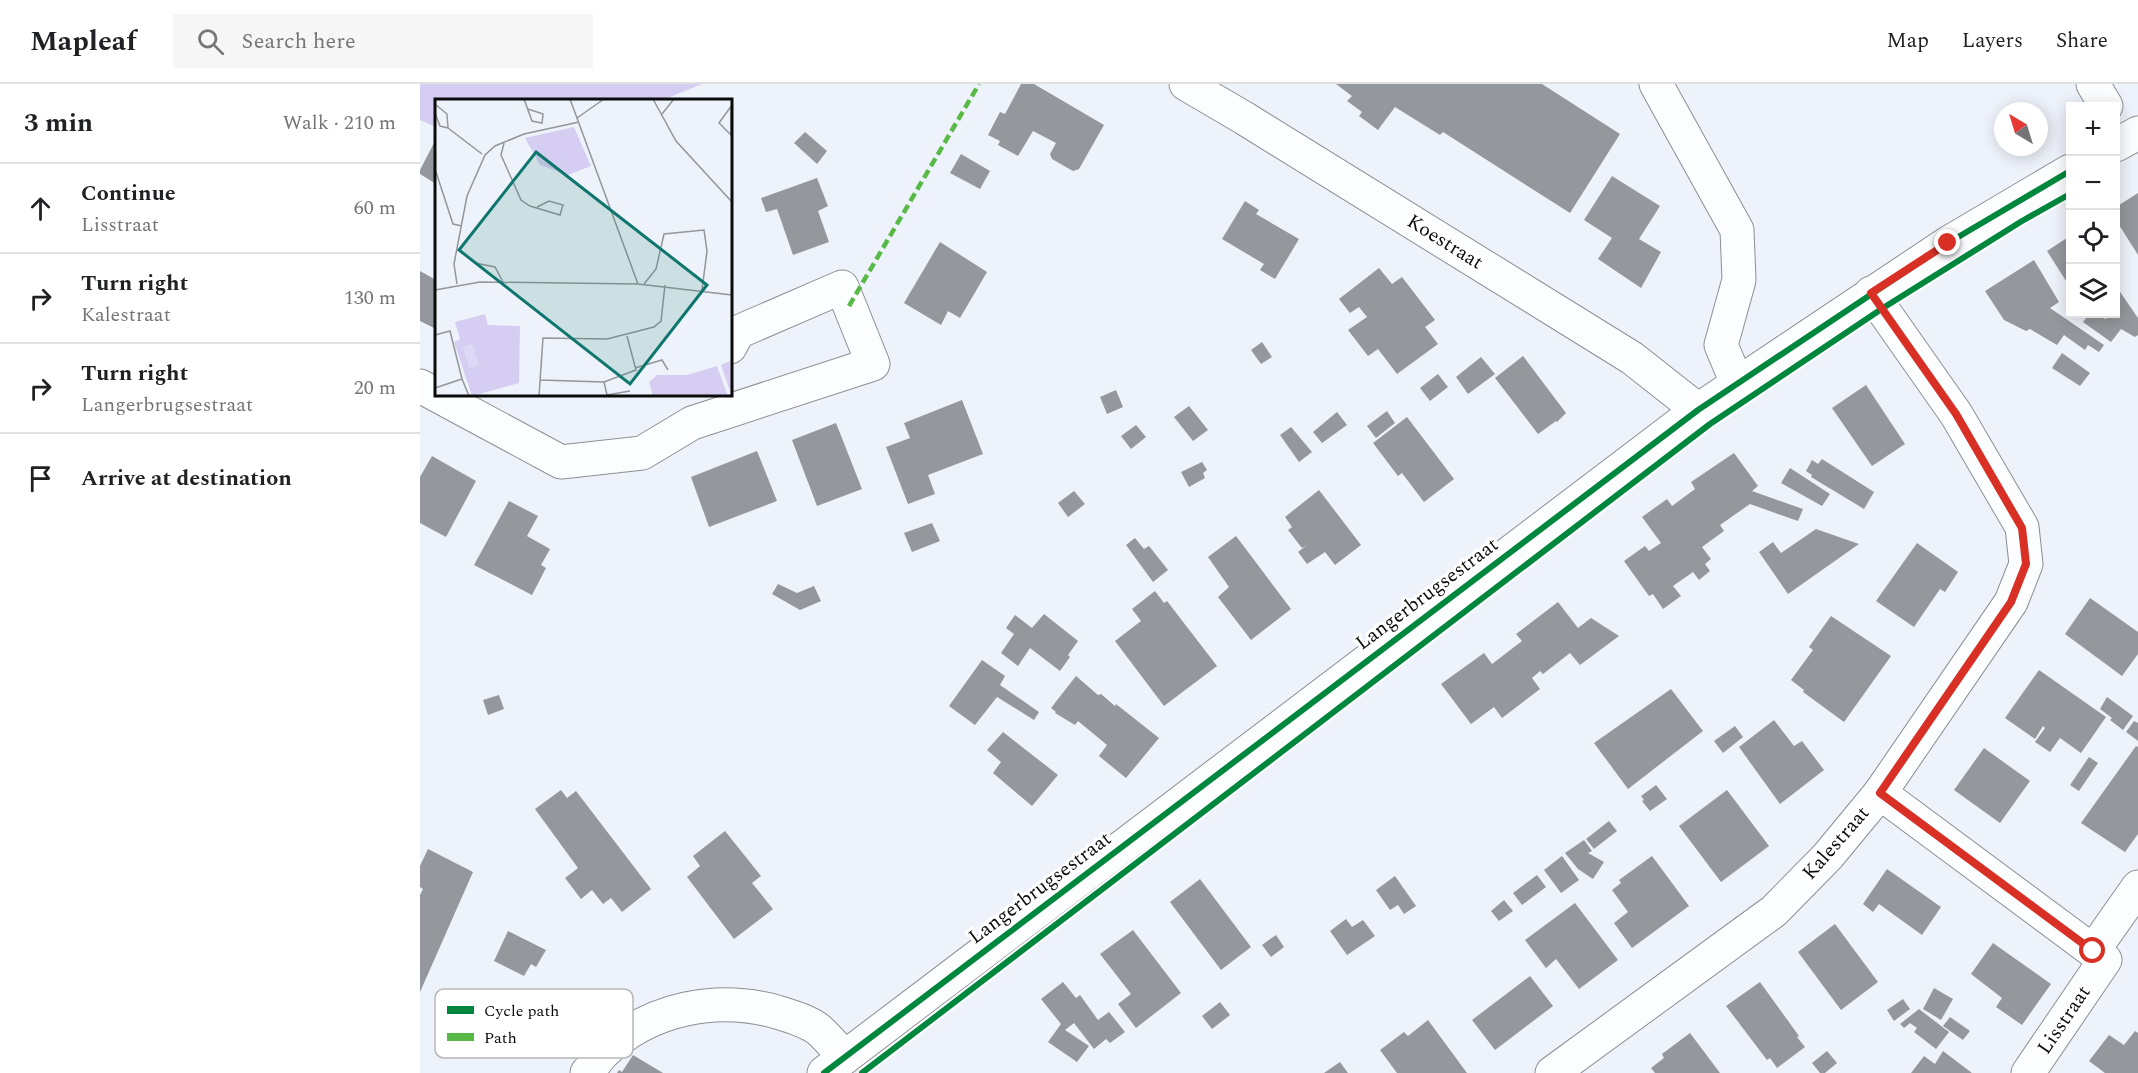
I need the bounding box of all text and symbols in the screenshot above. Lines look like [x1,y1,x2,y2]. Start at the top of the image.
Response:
search box [173,14,593,68]
text: Mapleaf [30,20,137,63]
icon: search [194,25,227,58]
text: Search here [242,25,356,58]
text: Map [1887,25,1929,57]
text: Layers [1962,25,2023,57]
text: Share [2056,25,2108,57]
inset map [435,99,732,396]
north arrow [1994,102,2048,156]
map controls [2066,102,2120,318]
button: + [2066,102,2120,156]
text: 3 min [24,103,93,143]
text: Walk · 210 m [283,108,396,138]
button: − [2066,156,2120,210]
text: Continue [81,177,176,210]
icon: ahead [24,192,57,225]
text: 60 m [354,193,396,223]
street label: Koestraat [1401,207,1489,277]
text: Lisstraat [81,210,159,240]
button: locate [2066,210,2120,264]
route end [1934,229,1960,255]
button: layers [2066,264,2120,318]
text: Turn right [81,267,188,300]
icon: right [24,282,57,315]
text: 130 m [344,283,396,313]
text: Kalestraat [81,300,171,330]
text: Turn right [81,357,188,390]
icon: right [24,372,57,405]
text: 20 m [354,373,396,403]
text: Langerbrugsestraat [81,390,253,420]
icon: arrive [24,462,57,495]
text: Arrive at destination [81,462,292,495]
street label: Langerbrugsestraat [1349,530,1505,658]
street label: Kalestraat [1795,799,1877,887]
street label: Langerbrugsestraat [962,824,1118,952]
route start [2079,937,2105,963]
street label: Lisstraat [2030,979,2098,1061]
legend [435,989,633,1058]
text: Cycle path [484,999,559,1023]
text: Path [484,1026,517,1050]

